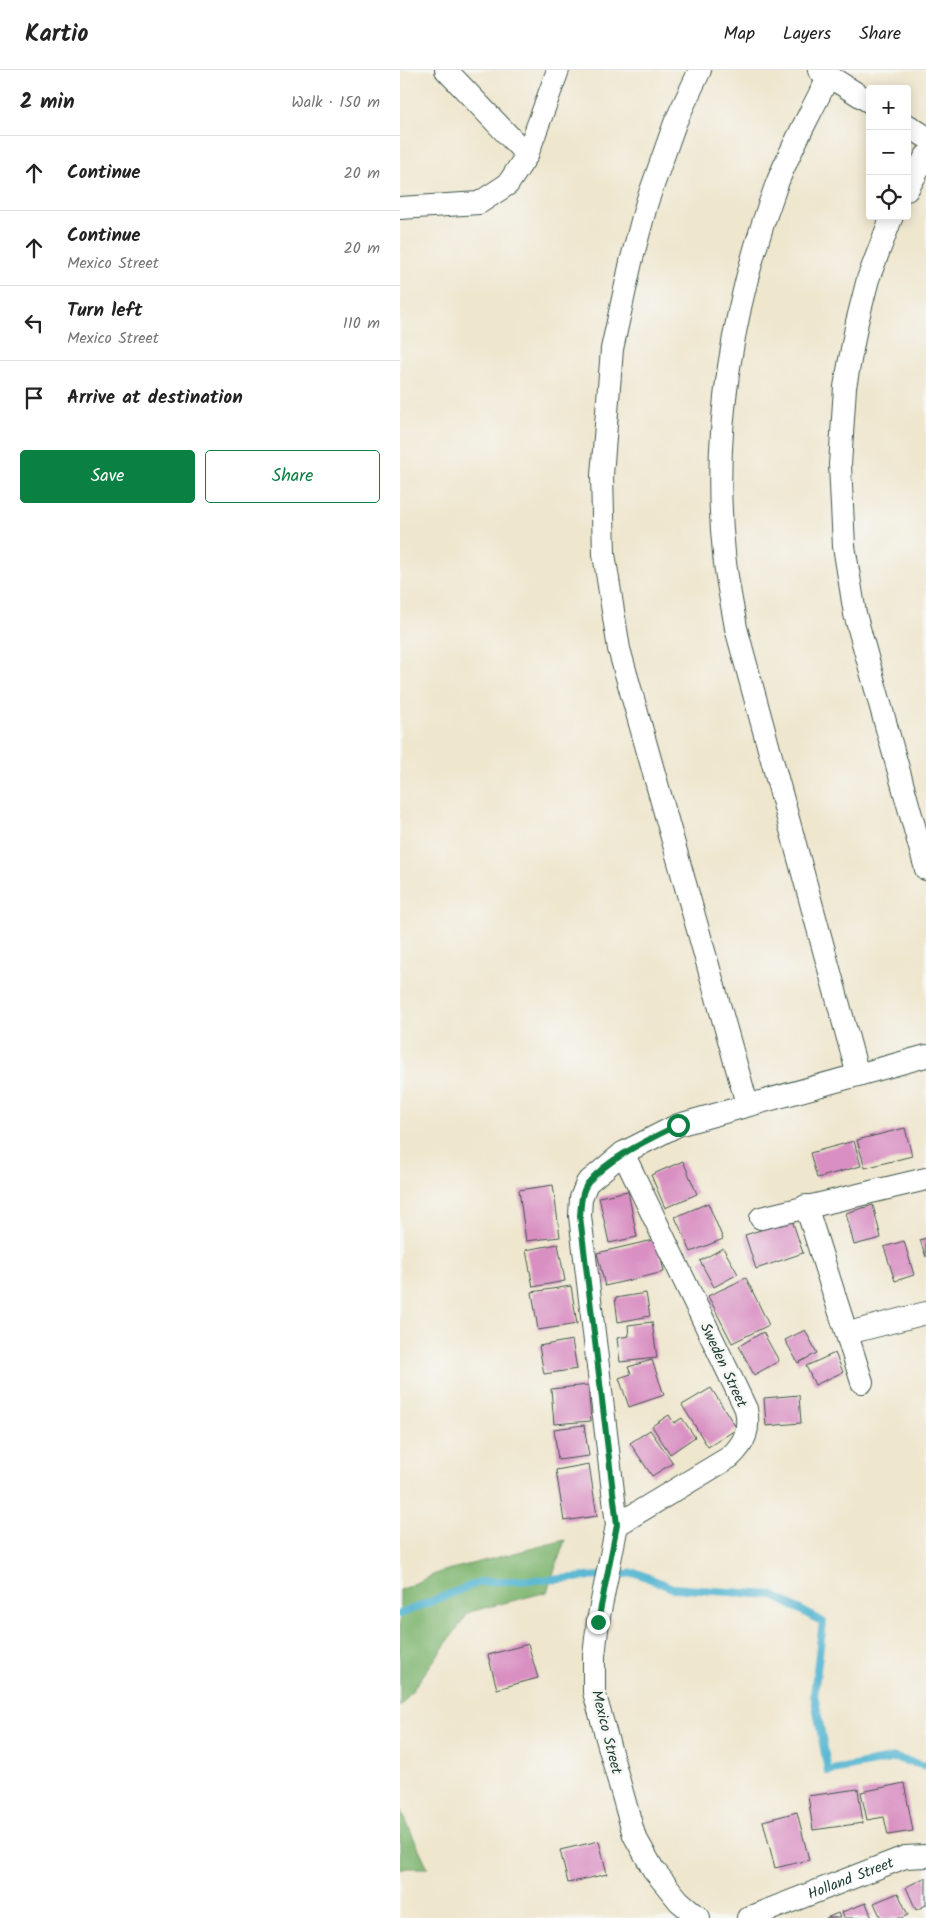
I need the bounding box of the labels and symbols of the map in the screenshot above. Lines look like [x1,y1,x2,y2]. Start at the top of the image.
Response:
route start [667,1114,690,1137]
street label: Sweden Street [693,1319,753,1412]
route end [587,1611,610,1634]
street label: Mexico Street [584,1688,628,1777]
street label: Holland Street [804,1851,898,1907]

